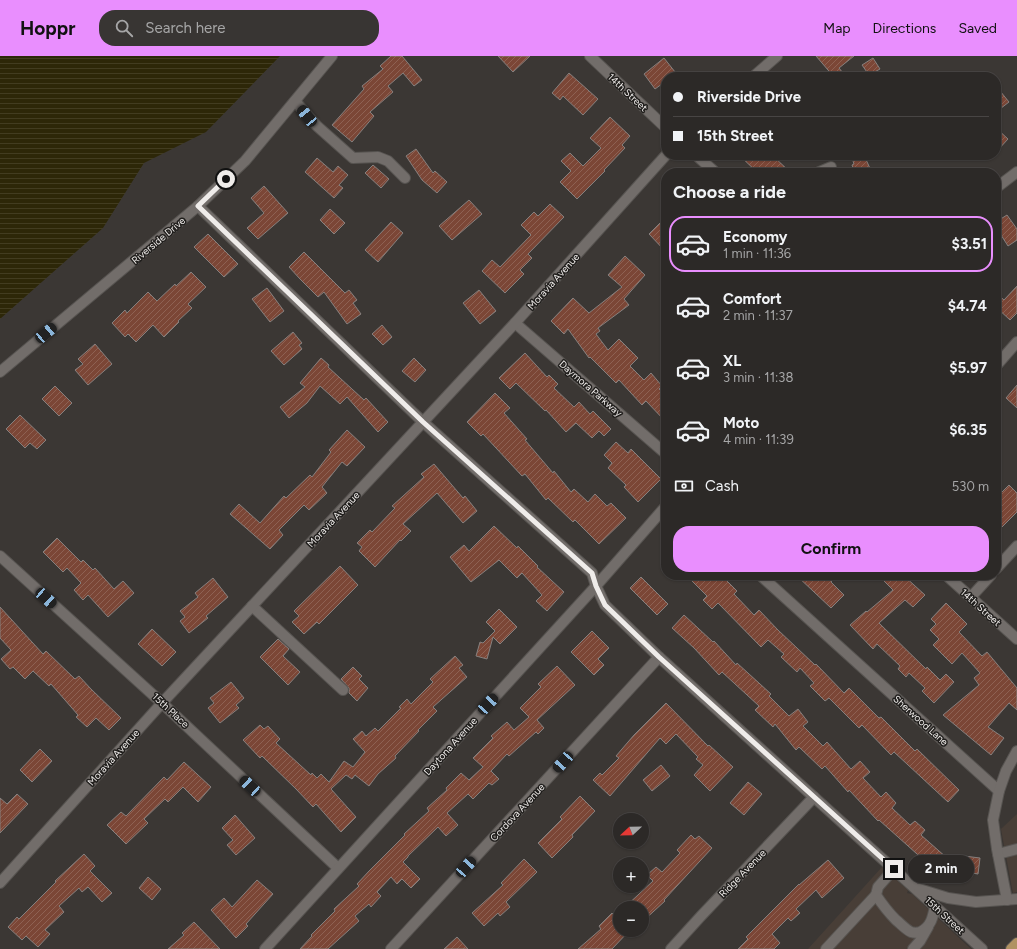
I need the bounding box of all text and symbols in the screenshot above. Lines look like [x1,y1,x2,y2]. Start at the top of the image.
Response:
search box [99,10,379,46]
text: Hoppr [20,17,75,40]
icon: search [113,17,135,39]
text: Search here [145,19,225,37]
text: Map [823,20,851,37]
text: Directions [873,20,936,37]
text: Saved [958,20,997,37]
street label: 14th Street [605,71,651,114]
text: Riverside Drive [697,88,801,106]
car [295,103,319,129]
text: 15th Street [697,127,774,145]
route start [217,170,235,188]
text: Choose a ride [673,181,786,203]
street label: Riverside Drive [129,214,188,267]
icon: car [675,226,711,262]
text: Economy [723,228,788,246]
text: $3.51 [952,235,987,253]
text: 1 min · 11:36 [723,246,791,261]
street label: Moravia Avenue [525,250,583,312]
icon: car [675,288,711,324]
text: Comfort [723,290,782,308]
text: $4.74 [948,297,987,315]
text: 2 min · 11:37 [723,308,793,323]
car [33,321,59,345]
icon: car [675,350,711,386]
text: XL [723,352,741,370]
street label: Daymora Parkway [556,357,625,420]
text: $5.97 [949,359,987,377]
text: 3 min · 11:38 [723,370,793,385]
icon: car [675,412,711,448]
text: Moto [723,414,759,432]
text: $6.35 [949,421,987,439]
text: 4 min · 11:39 [723,432,794,447]
icon: cash [673,475,695,497]
text: Cash [705,477,739,495]
text: 530 m [952,479,989,494]
street label: Moravia Avenue [304,488,363,550]
button: Confirm [673,526,989,572]
car [33,586,59,610]
street label: 14th Street [958,586,1004,629]
street label: 15th Place [150,690,192,731]
car [475,691,501,717]
street label: Sherwood Lane [890,692,951,749]
street label: Daytona Avenue [421,714,480,778]
street label: Moravia Avenue [85,726,143,788]
car [551,749,575,775]
car [237,773,263,799]
street label: Cordova Avenue [487,780,548,844]
north arrow [613,813,649,849]
map controls [613,813,649,937]
street label: Ridge Avenue [716,846,769,900]
car [454,854,478,880]
callout: 2 min [908,855,974,883]
button: + [613,857,649,893]
route end [885,860,903,878]
text: 2 min [925,861,957,876]
street label: 15th Street [922,894,967,937]
button: − [613,901,649,937]

